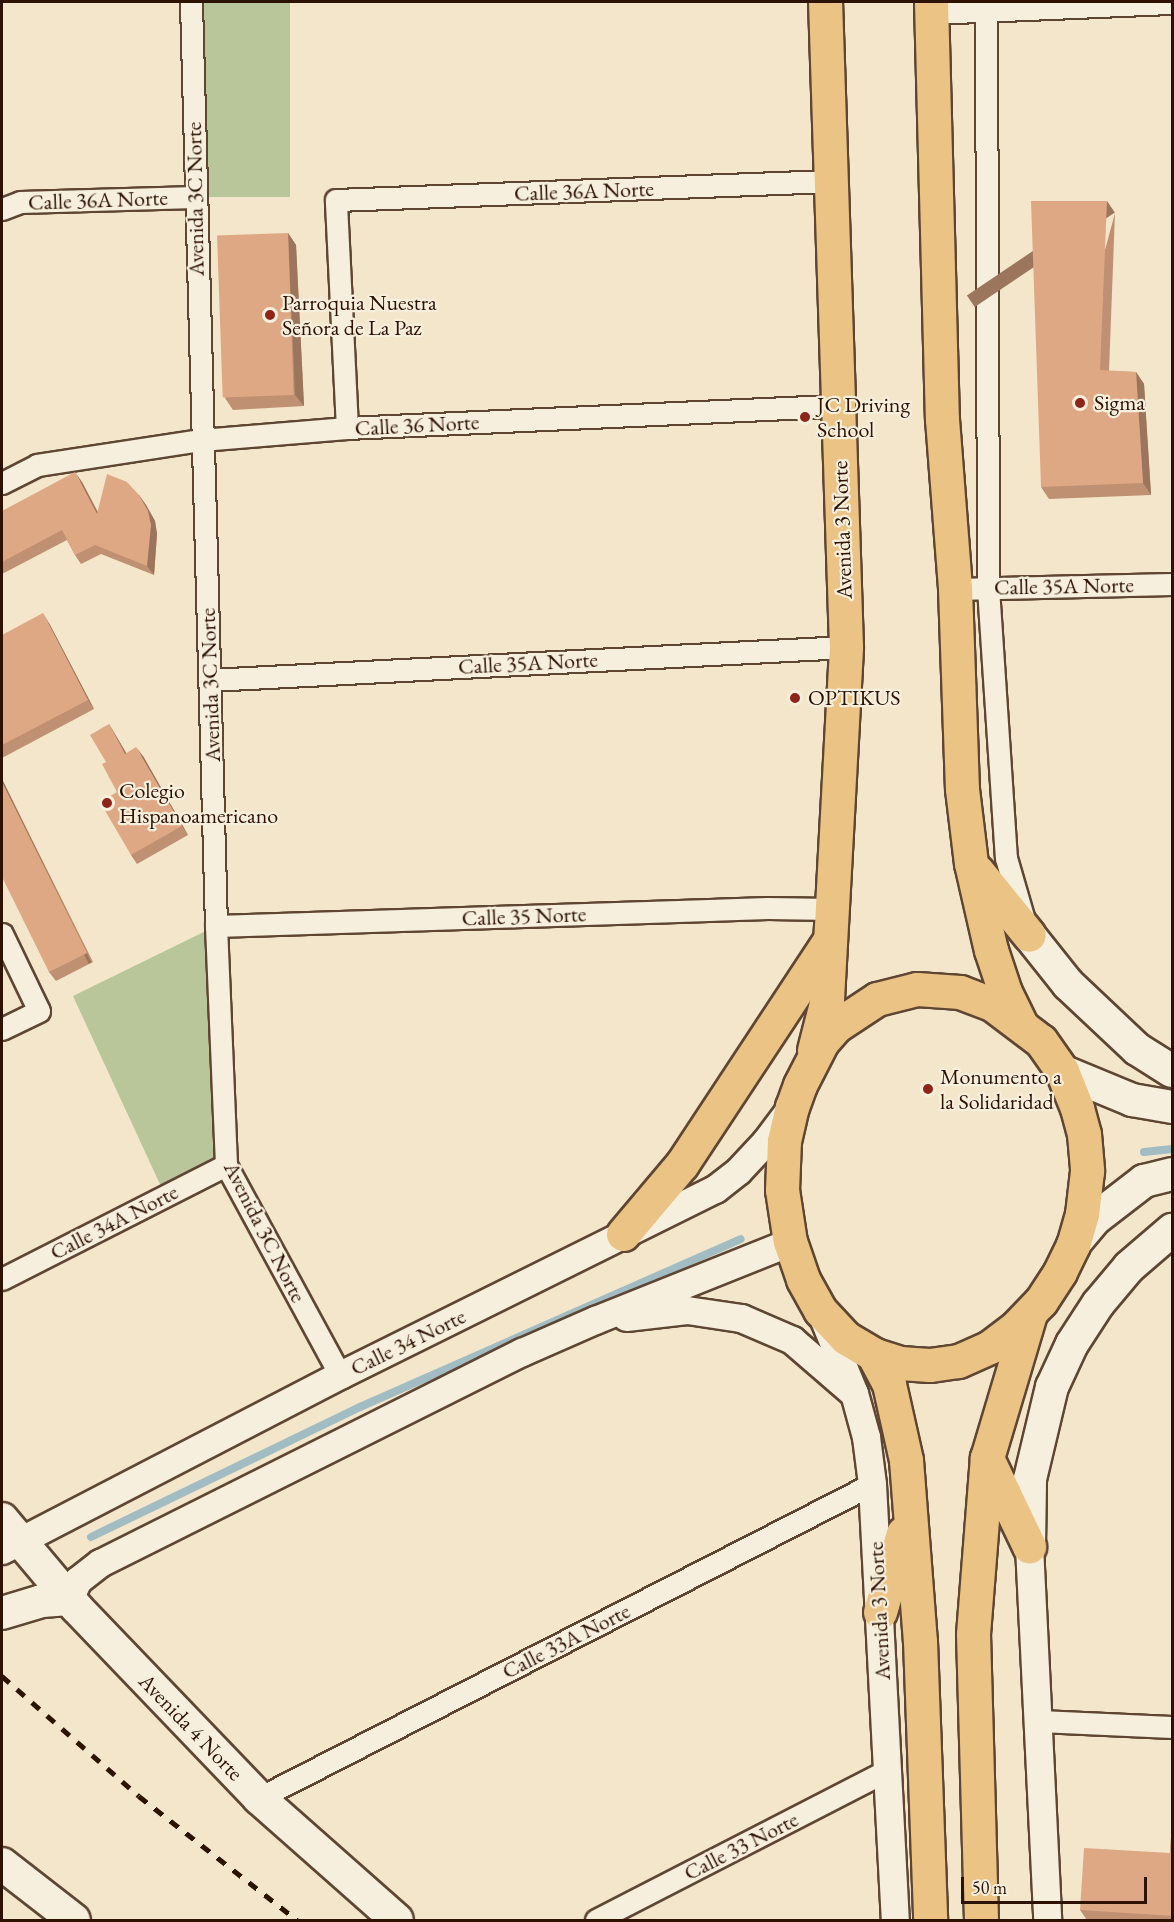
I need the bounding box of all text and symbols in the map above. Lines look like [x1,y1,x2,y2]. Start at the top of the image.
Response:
street label: Avenida 3C Norte [180,122,210,276]
street label: Calle 36A Norte [514,175,654,207]
street label: Calle 36A Norte [28,184,168,216]
place label: Parroquia Nuestra Señora de La Paz [282,289,437,340]
marker: Parroquia Nuestra Señora de La Paz [263,308,277,322]
place label: Sigma [1094,390,1145,416]
place label: JC Driving School [817,391,910,442]
marker: Sigma [1071,394,1089,412]
street label: Calle 36 Norte [354,409,480,441]
marker: JC Driving School [798,410,812,424]
street label: Avenida 3 Norte [826,460,858,600]
street label: Calle 35A Norte [994,572,1134,600]
street label: Avenida 3C Norte [194,607,226,763]
street label: Calle 35A Norte [457,646,599,680]
place label: OPTIKUS [808,685,901,711]
marker: OPTIKUS [786,689,804,707]
place label: Colegio Hispanoamericano [119,777,278,828]
marker: Colegio Hispanoamericano [100,796,114,810]
street label: Calle 35 Norte [461,901,587,931]
place label: Monumento a la Solidaridad [940,1063,1062,1114]
marker: Monumento a la Solidaridad [921,1082,935,1096]
street label: Avenida 3C Norte [218,1157,312,1307]
street label: Calle 34A Norte [46,1178,182,1266]
street label: Calle 34 Norte [346,1303,470,1381]
street label: Avenida 3 Norte [862,1541,896,1681]
street label: Calle 33A Norte [498,1597,634,1685]
street label: Avenida 4 Norte [133,1668,249,1786]
street label: Calle 33 Norte [679,1806,803,1886]
scale bar [964,1865,1150,1903]
text: 50 m [972,1876,1007,1899]

